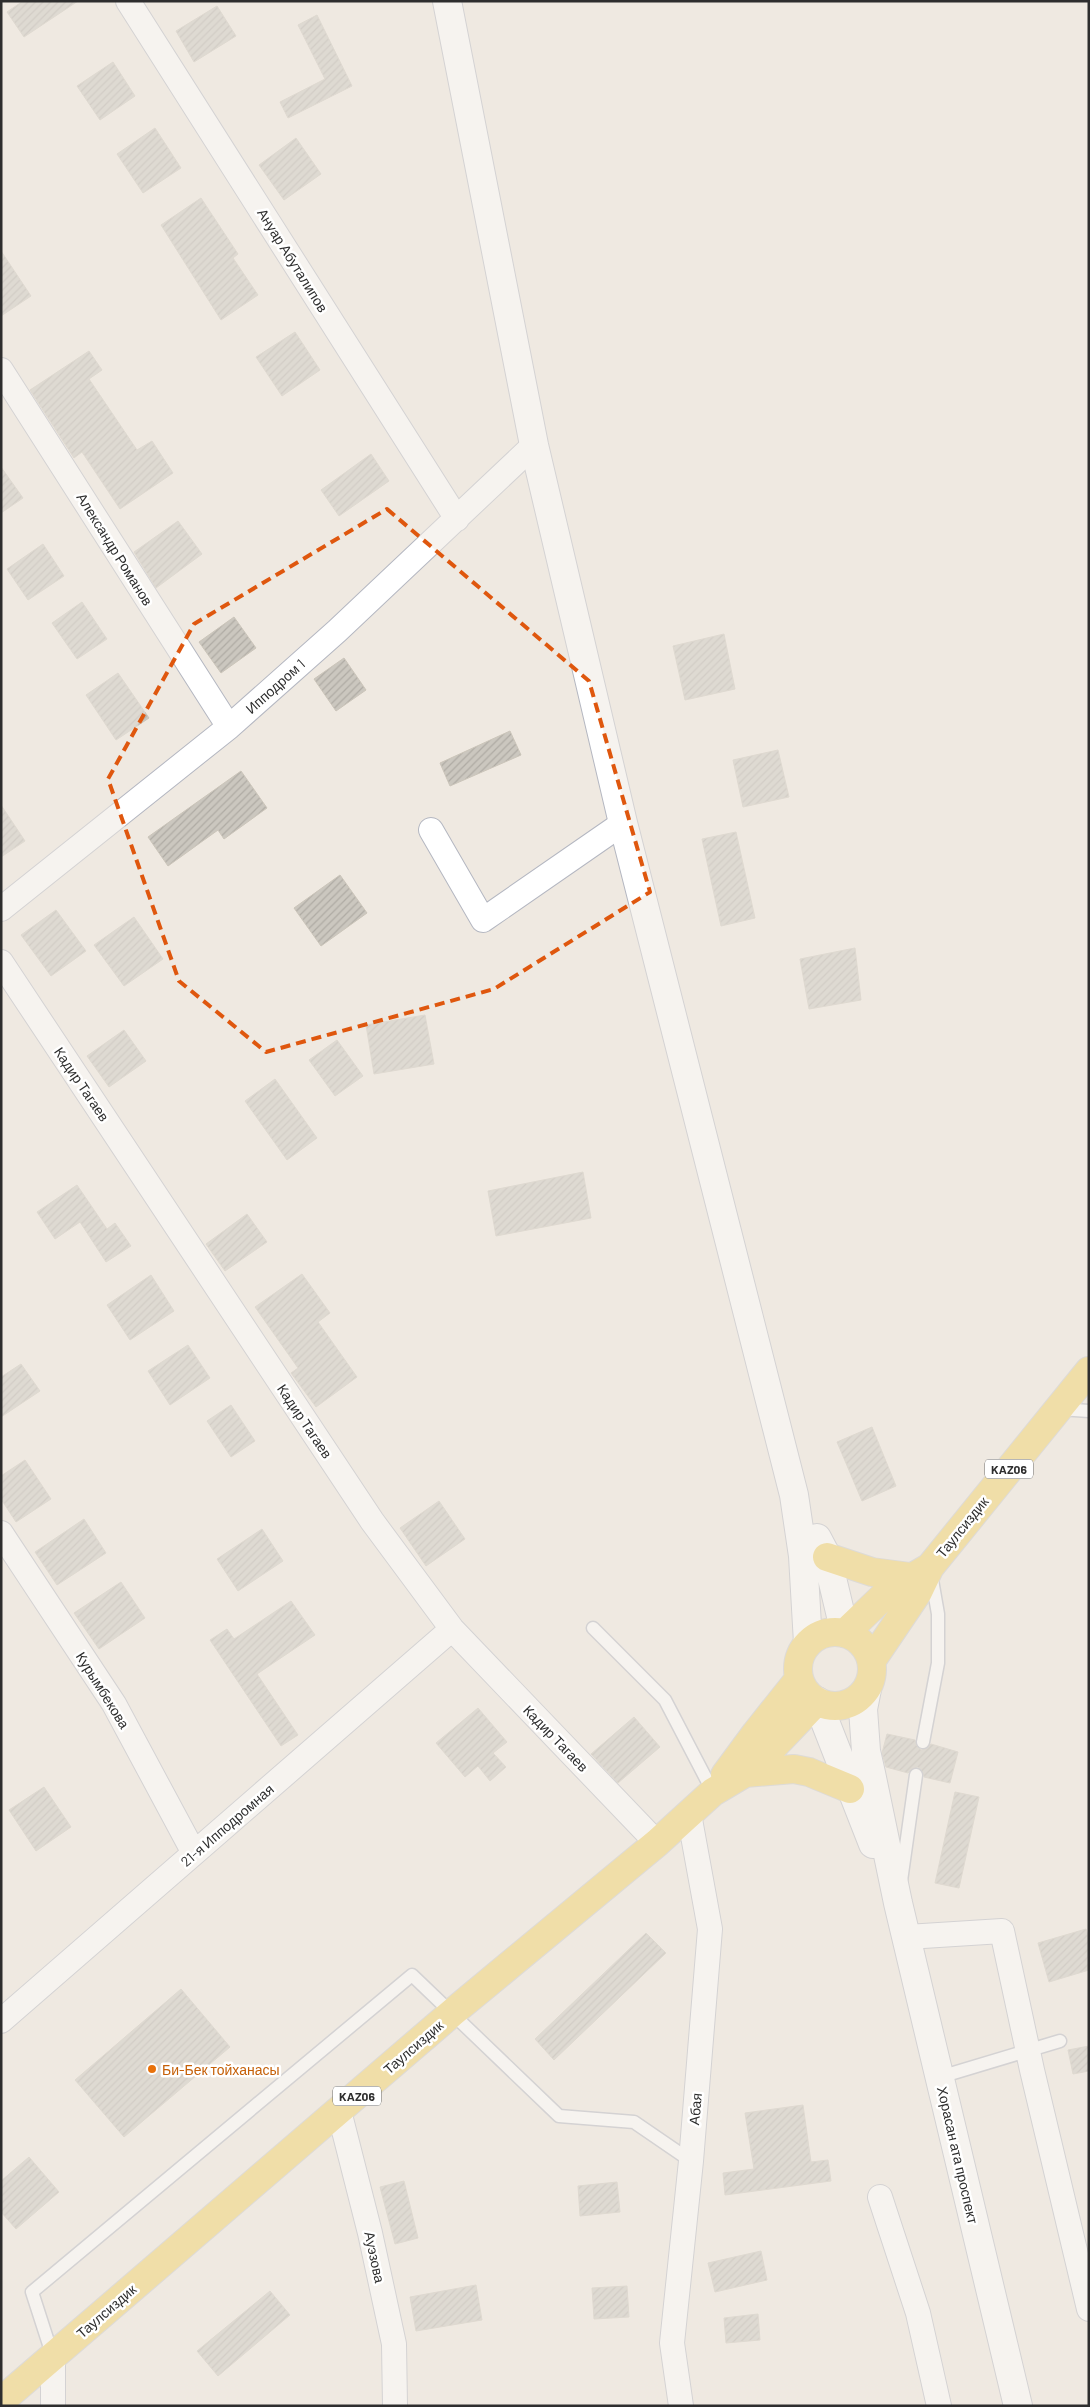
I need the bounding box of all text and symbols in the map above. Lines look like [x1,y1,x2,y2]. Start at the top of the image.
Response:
street label: Ануар Абуталипов [254,205,332,315]
street label: Александр Романов [73,489,157,609]
street label: Ипподром 1 [242,655,308,717]
street label: Кадир Тагаев [51,1044,113,1124]
street label: Кадир Тагаев [274,1381,336,1461]
road number: KAZ06 [985,1460,1033,1478]
street label: Таулсиздик [932,1492,992,1561]
street label: Курымбекова [73,1649,133,1732]
street label: Кадир Тагаев [520,1701,592,1775]
street label: 21-я Ипподромная [177,1780,277,1870]
street label: Таулсиздик [380,2016,447,2078]
place label: Би-Бек тойханасы [162,2061,280,2078]
marker: Би-Бек тойханасы [146,2063,158,2075]
street label: Хорасан ата проспект [934,2085,982,2226]
road number: KAZ06 [333,2086,381,2106]
street label: Абая [685,2092,705,2126]
street label: Ауэзова [361,2230,389,2284]
street label: Таулсиздик [73,2280,140,2342]

